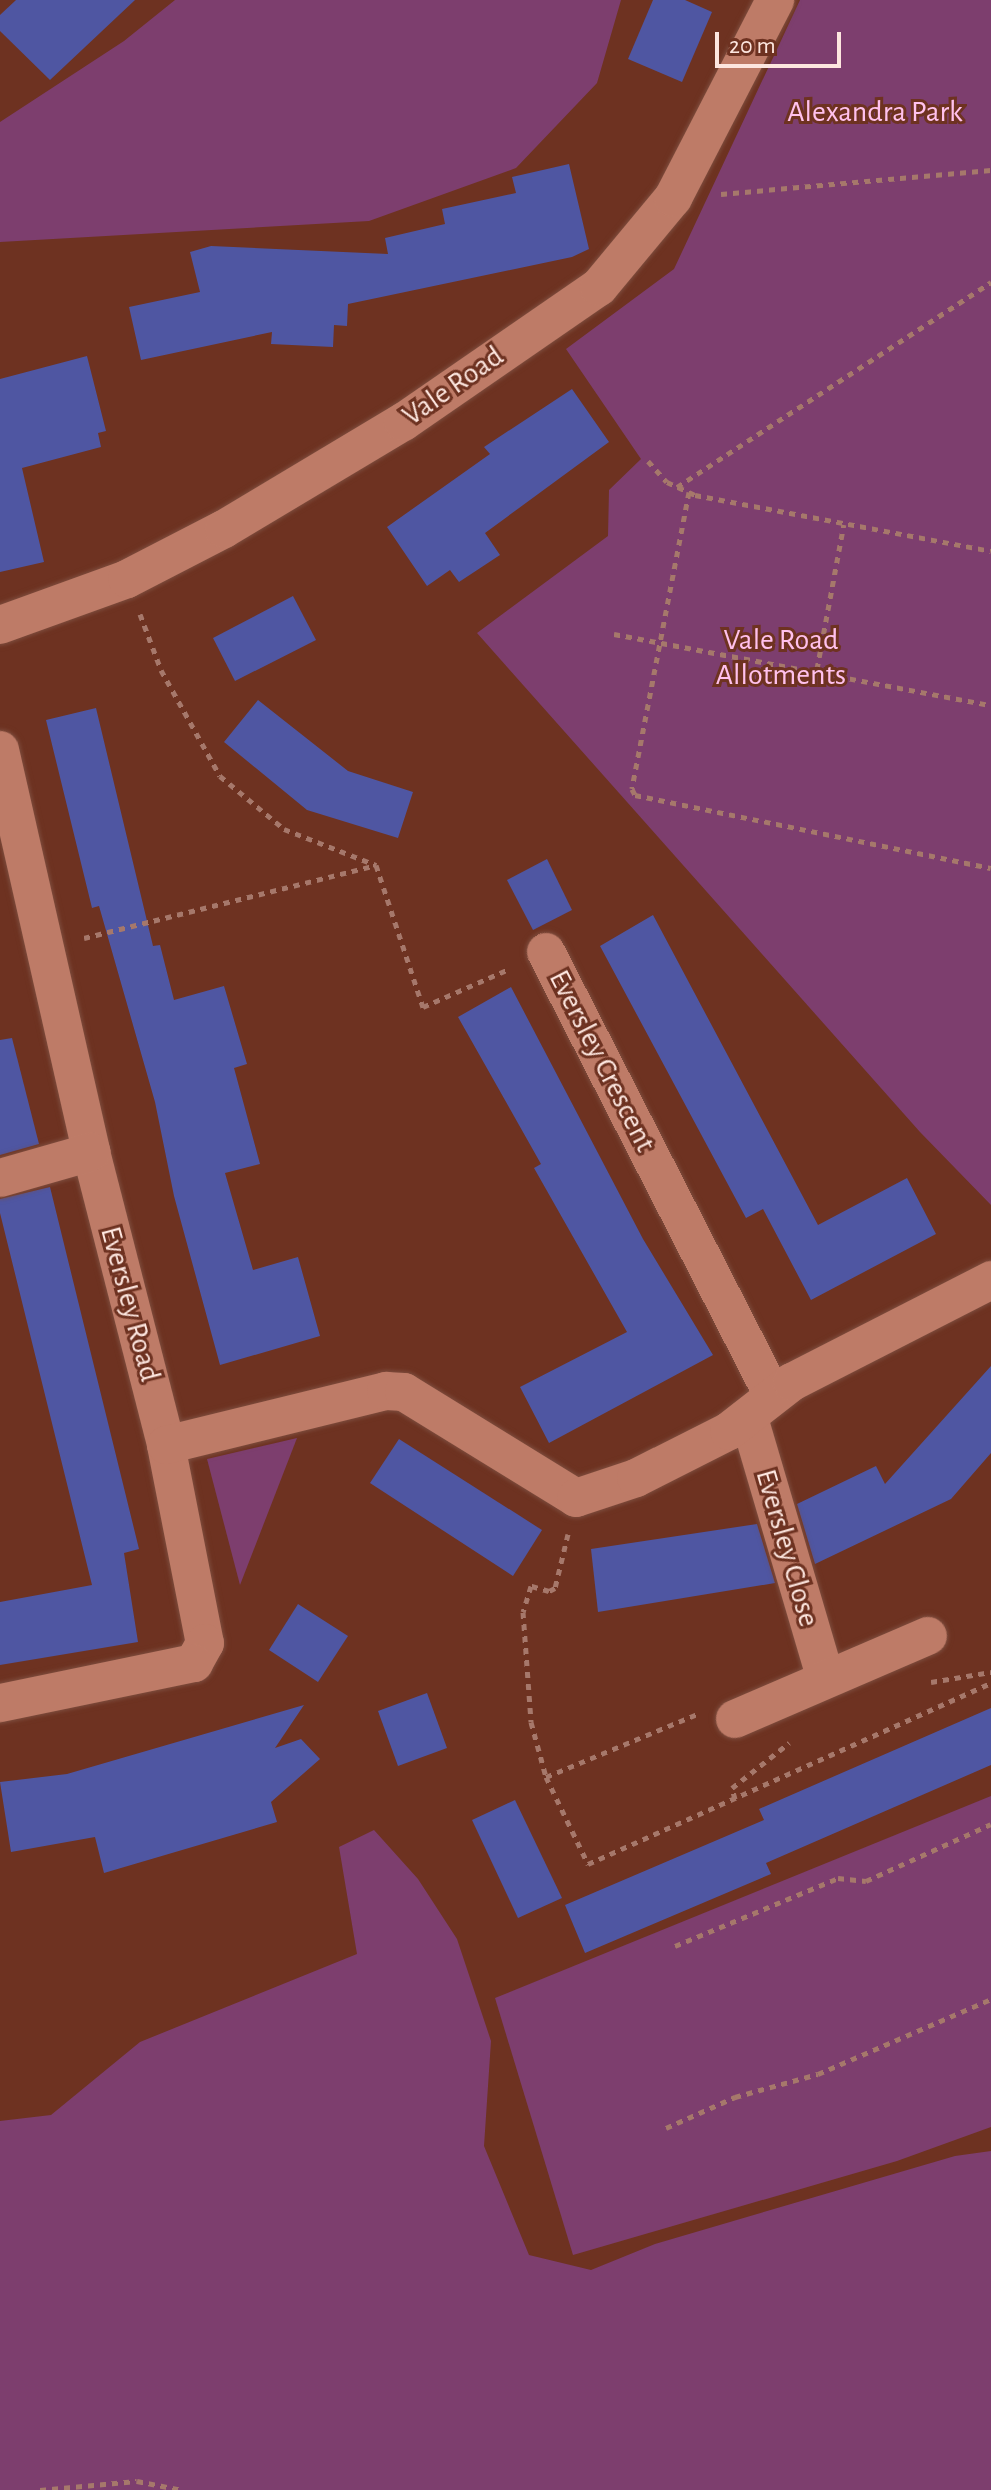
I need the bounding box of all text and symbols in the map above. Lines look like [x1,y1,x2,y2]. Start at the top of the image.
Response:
scale bar [719,16,845,66]
text: 20 m [729,34,776,58]
park label: Alexandra Park [787,94,963,130]
street label: Vale Road [396,338,510,434]
park label: Vale Road Allotments [716,622,846,692]
street label: Eversley Crescent [541,964,663,1158]
street label: Eversley Road [92,1223,168,1385]
street label: Eversley Close [747,1465,827,1631]

